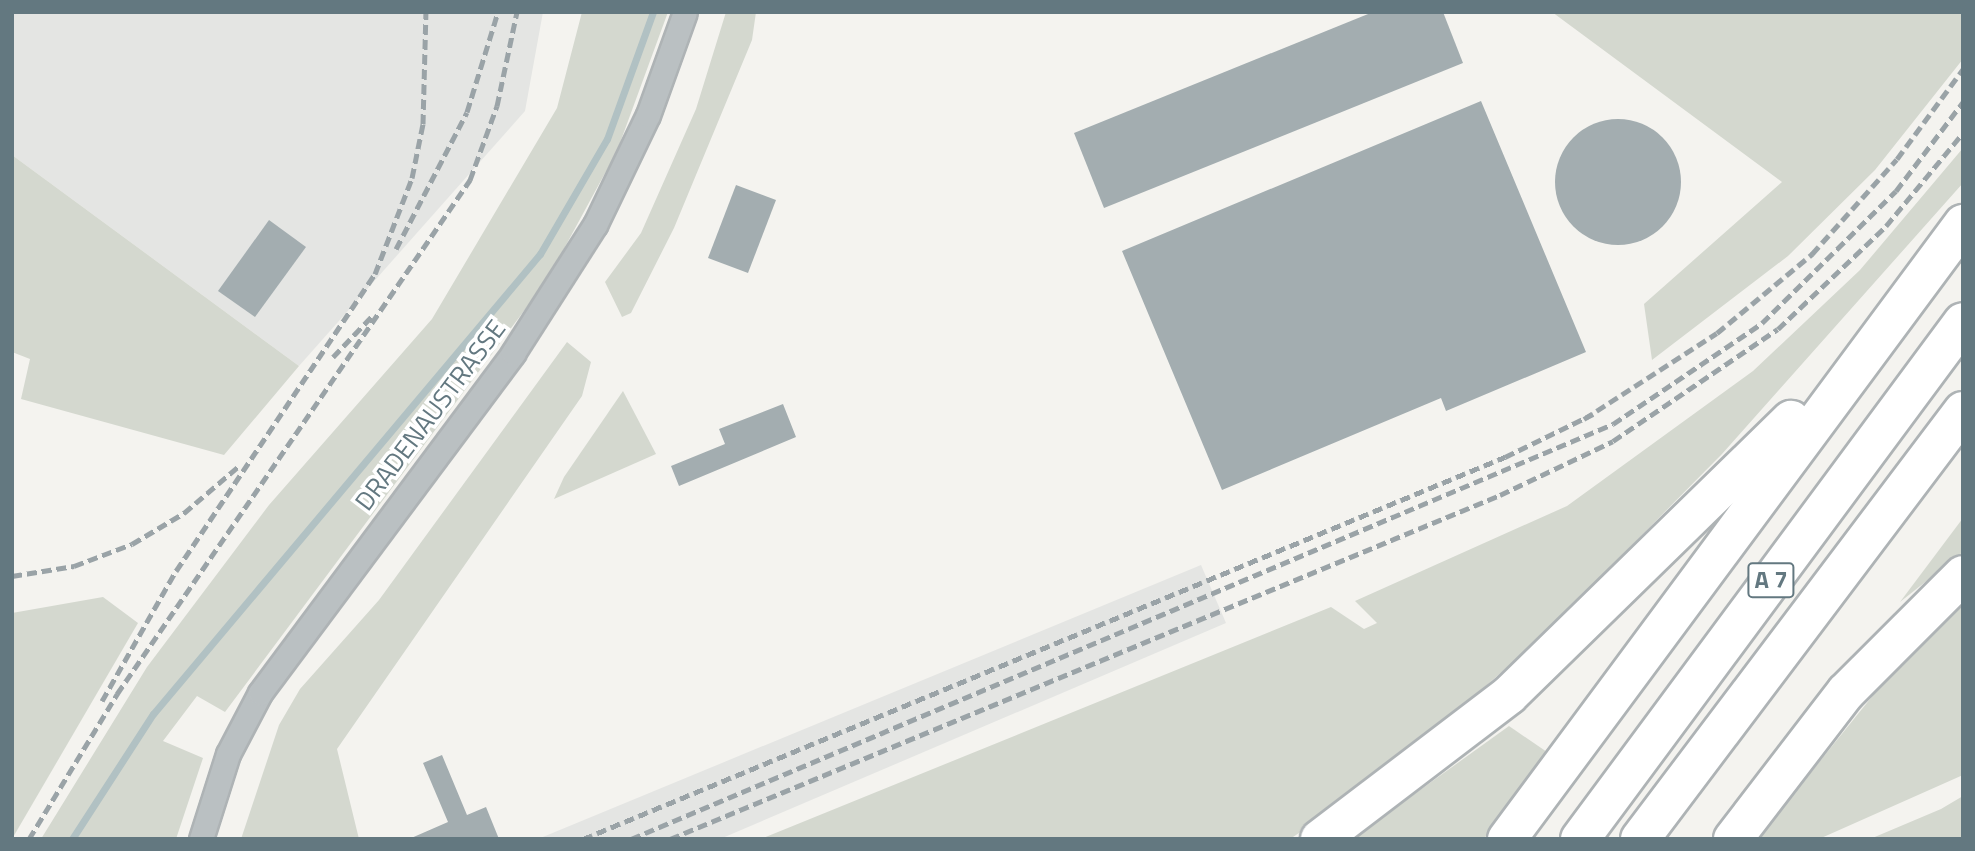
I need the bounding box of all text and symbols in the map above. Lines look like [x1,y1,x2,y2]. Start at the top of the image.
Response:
street label: DRADENAUSTRASSE [348,314,512,516]
road number: A 7 [1746,560,1796,600]

